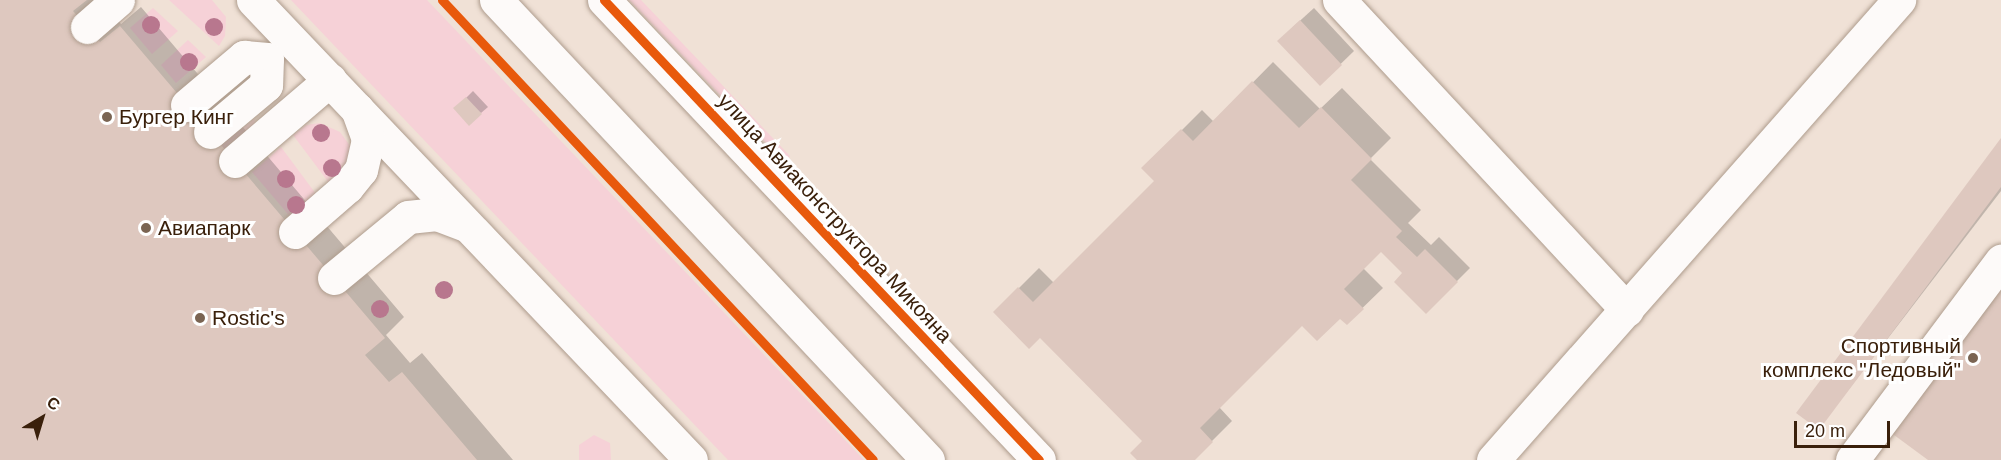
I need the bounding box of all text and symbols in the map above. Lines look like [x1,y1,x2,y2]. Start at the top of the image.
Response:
street label: улица Авиаконструктора Микояна [713,88,957,348]
place label: Бургер Кинг [119,104,234,130]
marker: Бургер Кинг [100,110,114,124]
place label: Авиапарк [158,215,250,241]
marker: Авиапарк [139,221,153,235]
place label: Rostic's [212,305,285,331]
marker: Rostic's [193,311,207,325]
place label: Спортивный комплекс "Ледовый" [1763,333,1961,383]
marker: Спортивный комплекс "Ледовый" [1966,351,1980,365]
north arrow [12,388,72,448]
text: С [44,393,63,414]
scale bar [1797,409,1893,447]
text: 20 m [1805,421,1845,441]

